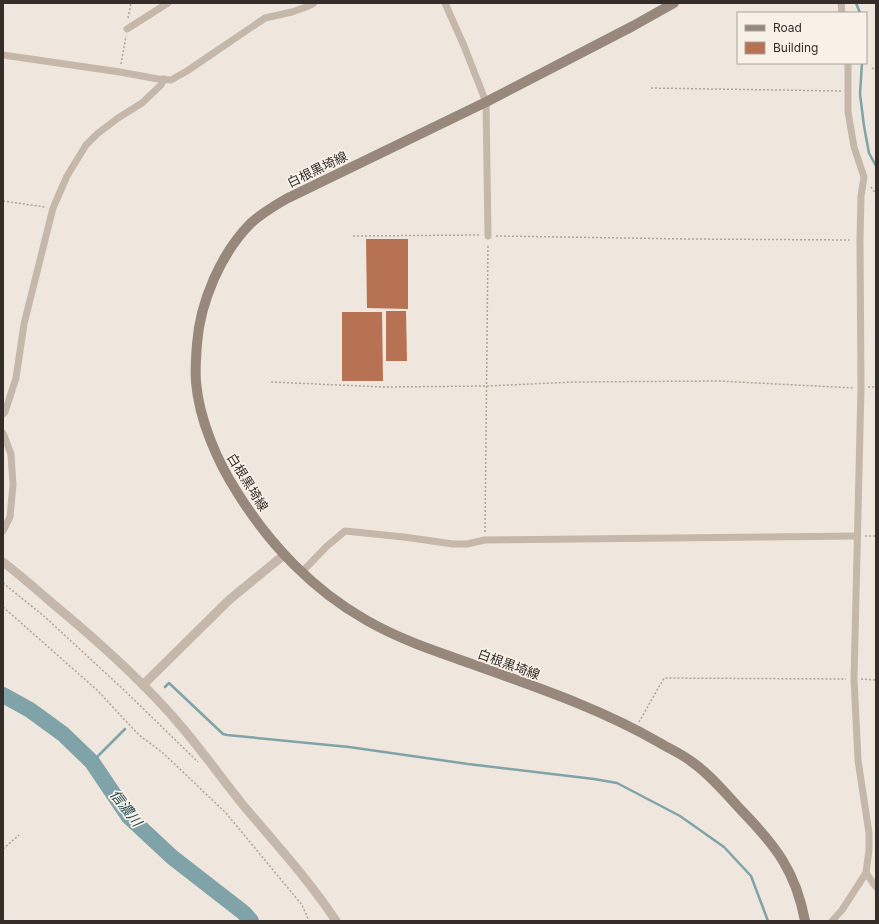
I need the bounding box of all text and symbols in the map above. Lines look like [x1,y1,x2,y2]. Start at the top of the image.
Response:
legend [737,12,867,64]
text: Road [773,20,802,35]
text: Building [773,40,818,55]
street label: 白根黒埼線 [284,148,350,190]
street label: 白根黒埼線 [224,450,272,514]
street label: 白根黒埼線 [476,645,542,683]
water label: 信濃川 [107,786,147,831]

